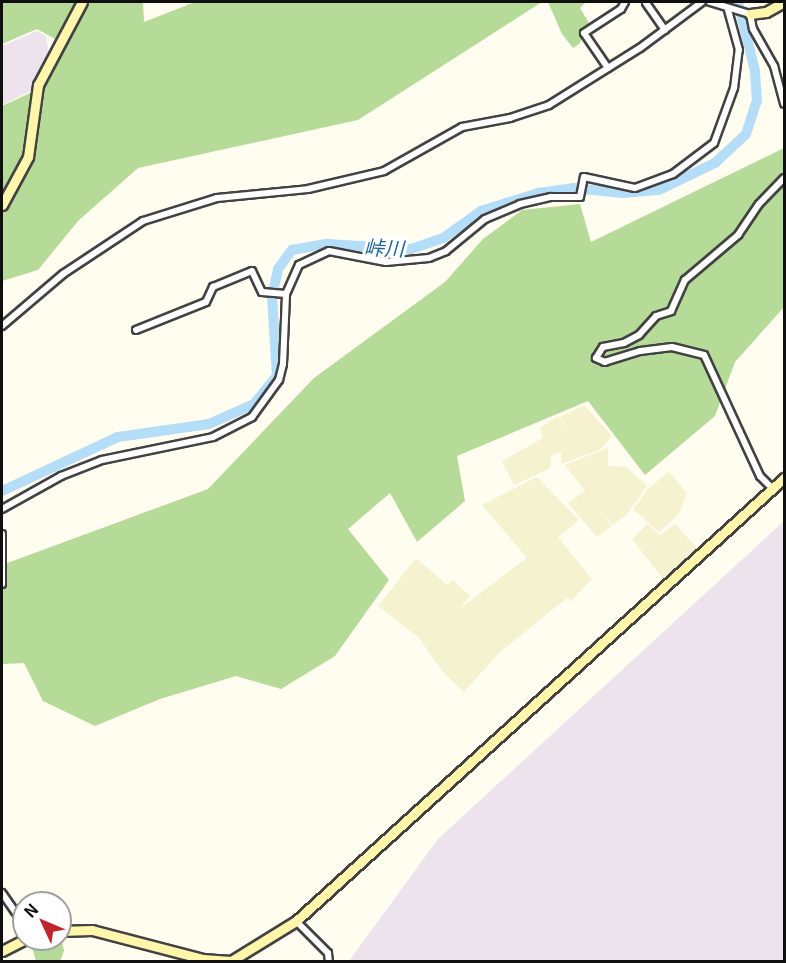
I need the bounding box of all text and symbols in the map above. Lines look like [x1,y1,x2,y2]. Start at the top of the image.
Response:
water label: 峠川 [364,234,404,260]
north arrow [12,891,72,951]
text: N [18,897,43,923]

